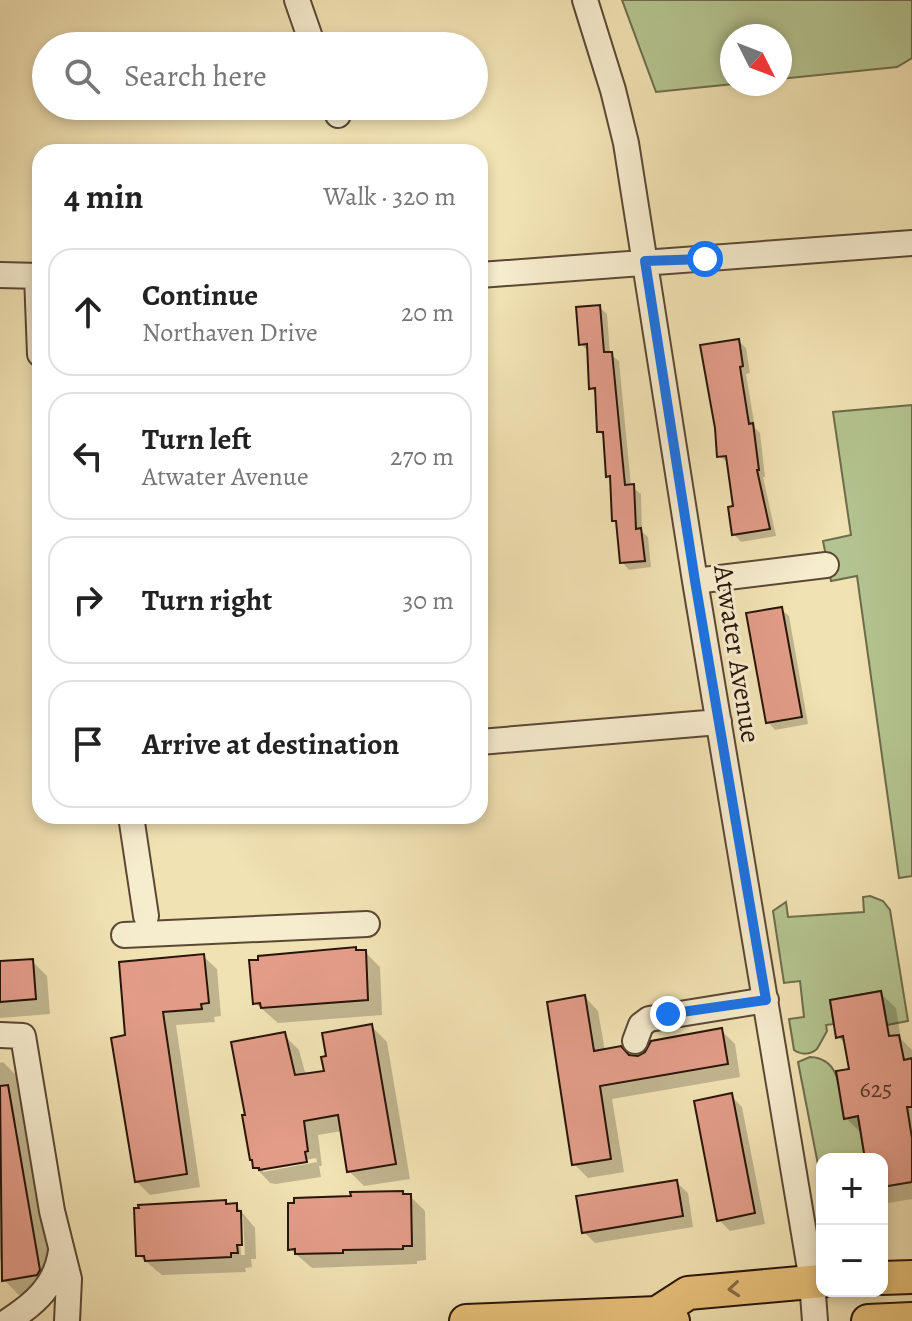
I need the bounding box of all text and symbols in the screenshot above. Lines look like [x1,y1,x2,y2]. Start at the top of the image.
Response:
north arrow [720,24,792,96]
search box [32,32,488,120]
icon: search [60,54,104,98]
text: Search here [124,56,267,96]
text: 4 min [64,173,143,220]
text: Walk · 320 m [323,179,456,214]
route start [687,241,723,277]
text: Continue [142,275,258,315]
icon: ahead [66,290,110,334]
text: 20 m [401,295,454,330]
text: Northaven Drive [142,315,318,350]
text: Turn left [142,419,251,459]
icon: left [66,434,110,478]
text: 270 m [390,439,454,474]
text: Atwater Avenue [142,459,309,494]
street label: Atwater Avenue [704,561,770,746]
icon: right [66,578,110,622]
text: Turn right [142,580,272,620]
text: 30 m [403,583,454,618]
icon: arrive [66,722,110,766]
text: Arrive at destination [142,724,399,764]
route end [650,996,686,1032]
house number: 625 [860,1073,892,1105]
map controls [816,1153,888,1297]
button: + [816,1153,888,1225]
button: − [816,1225,888,1297]
one-way arrow [727,1280,740,1297]

